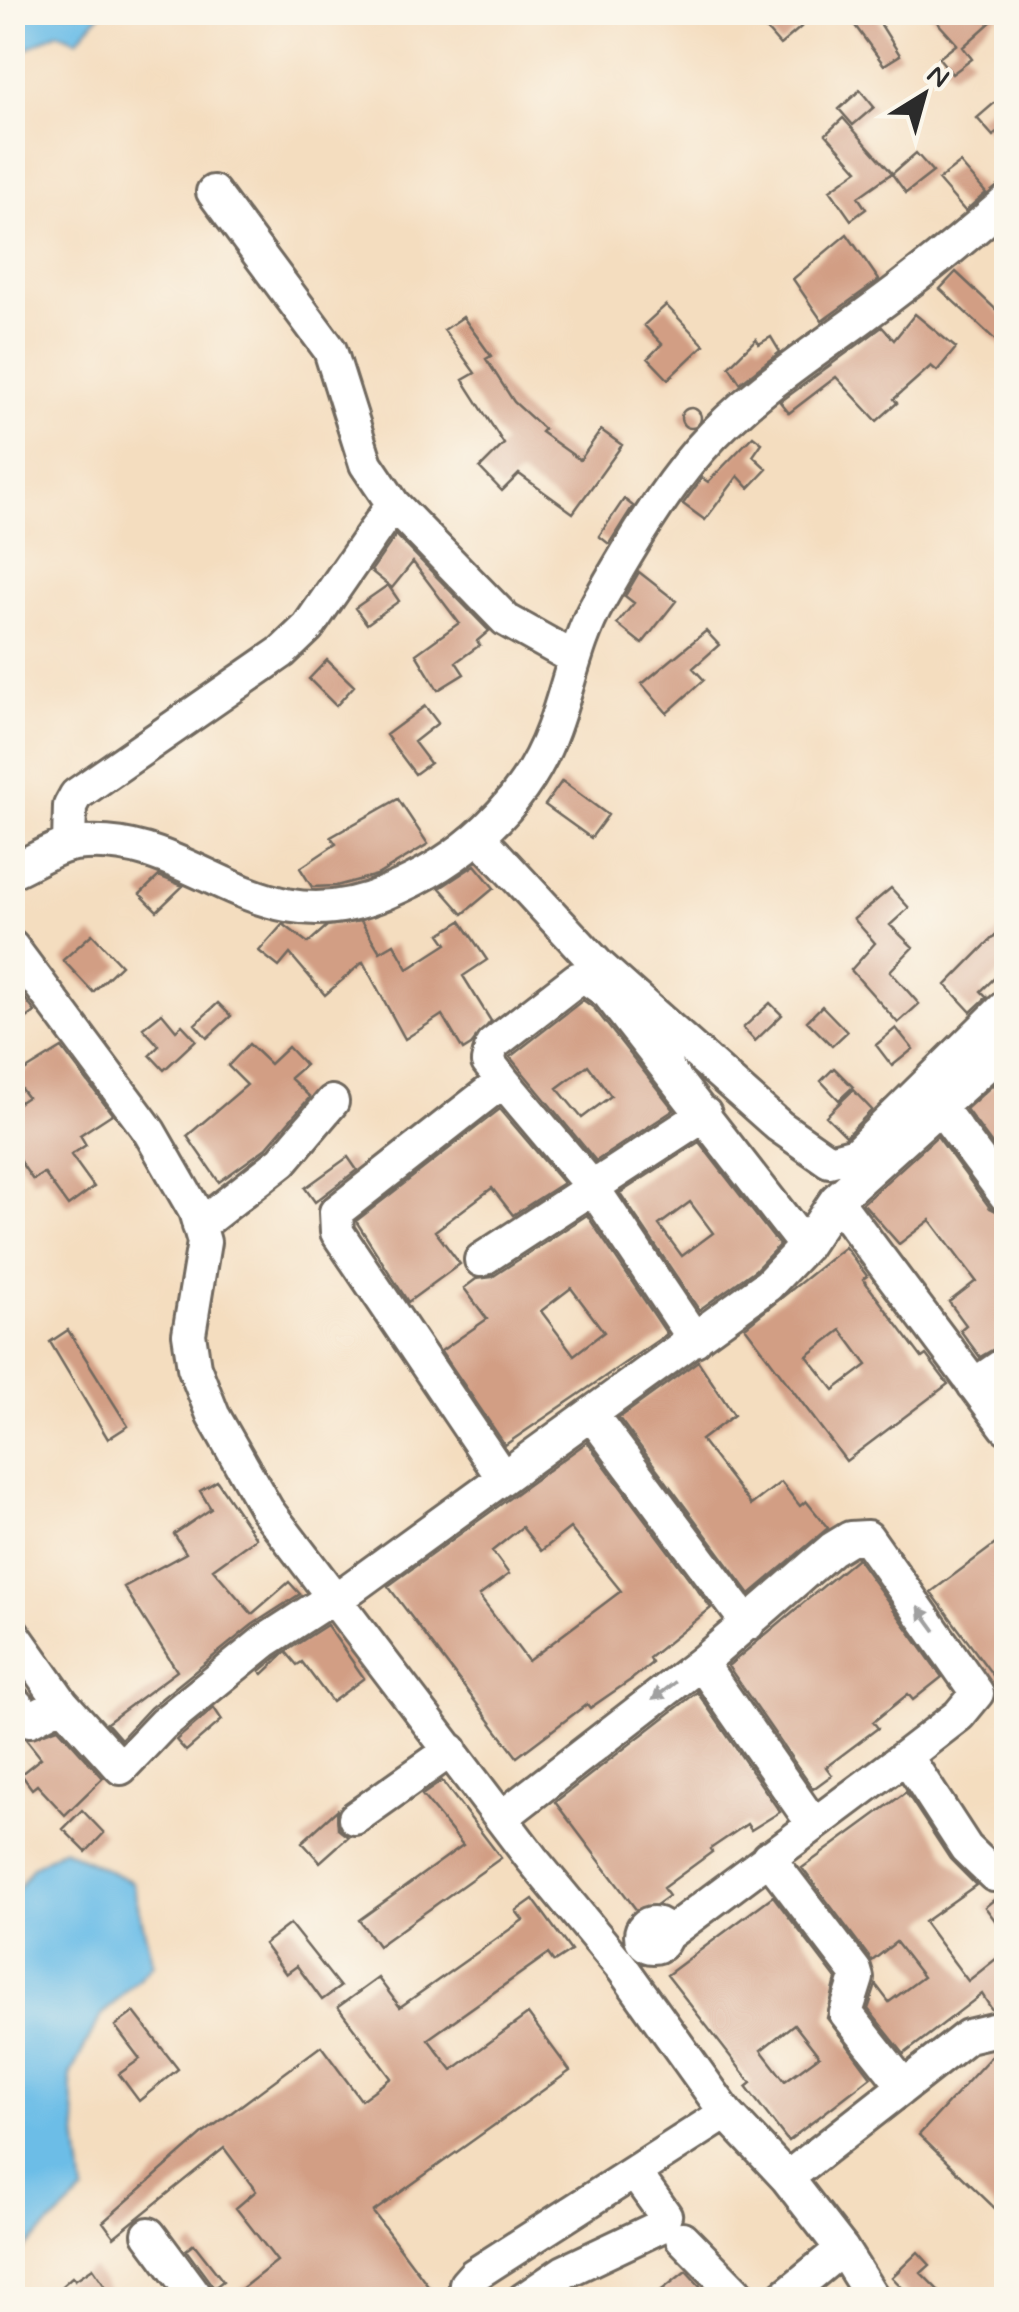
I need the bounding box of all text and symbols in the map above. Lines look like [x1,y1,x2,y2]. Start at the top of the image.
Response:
north arrow [874,45,974,145]
text: N [919,57,956,97]
one-way arrow [918,1605,938,1632]
one-way arrow [651,1681,677,1701]

